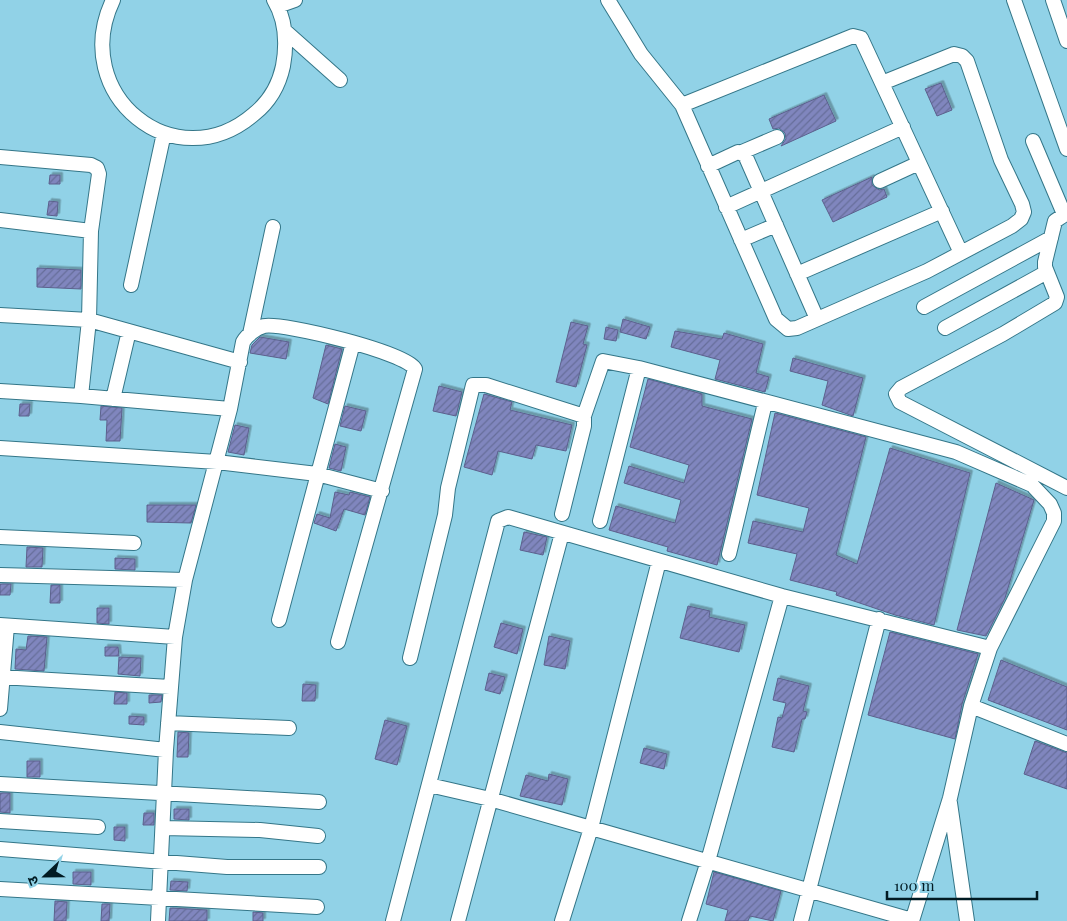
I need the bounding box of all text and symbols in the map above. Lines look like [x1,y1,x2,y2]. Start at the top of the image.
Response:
north arrow [20,851,70,901]
scale bar [887,868,1037,900]
text: उ [22,873,43,888]
text: 100 m [894,875,935,895]

